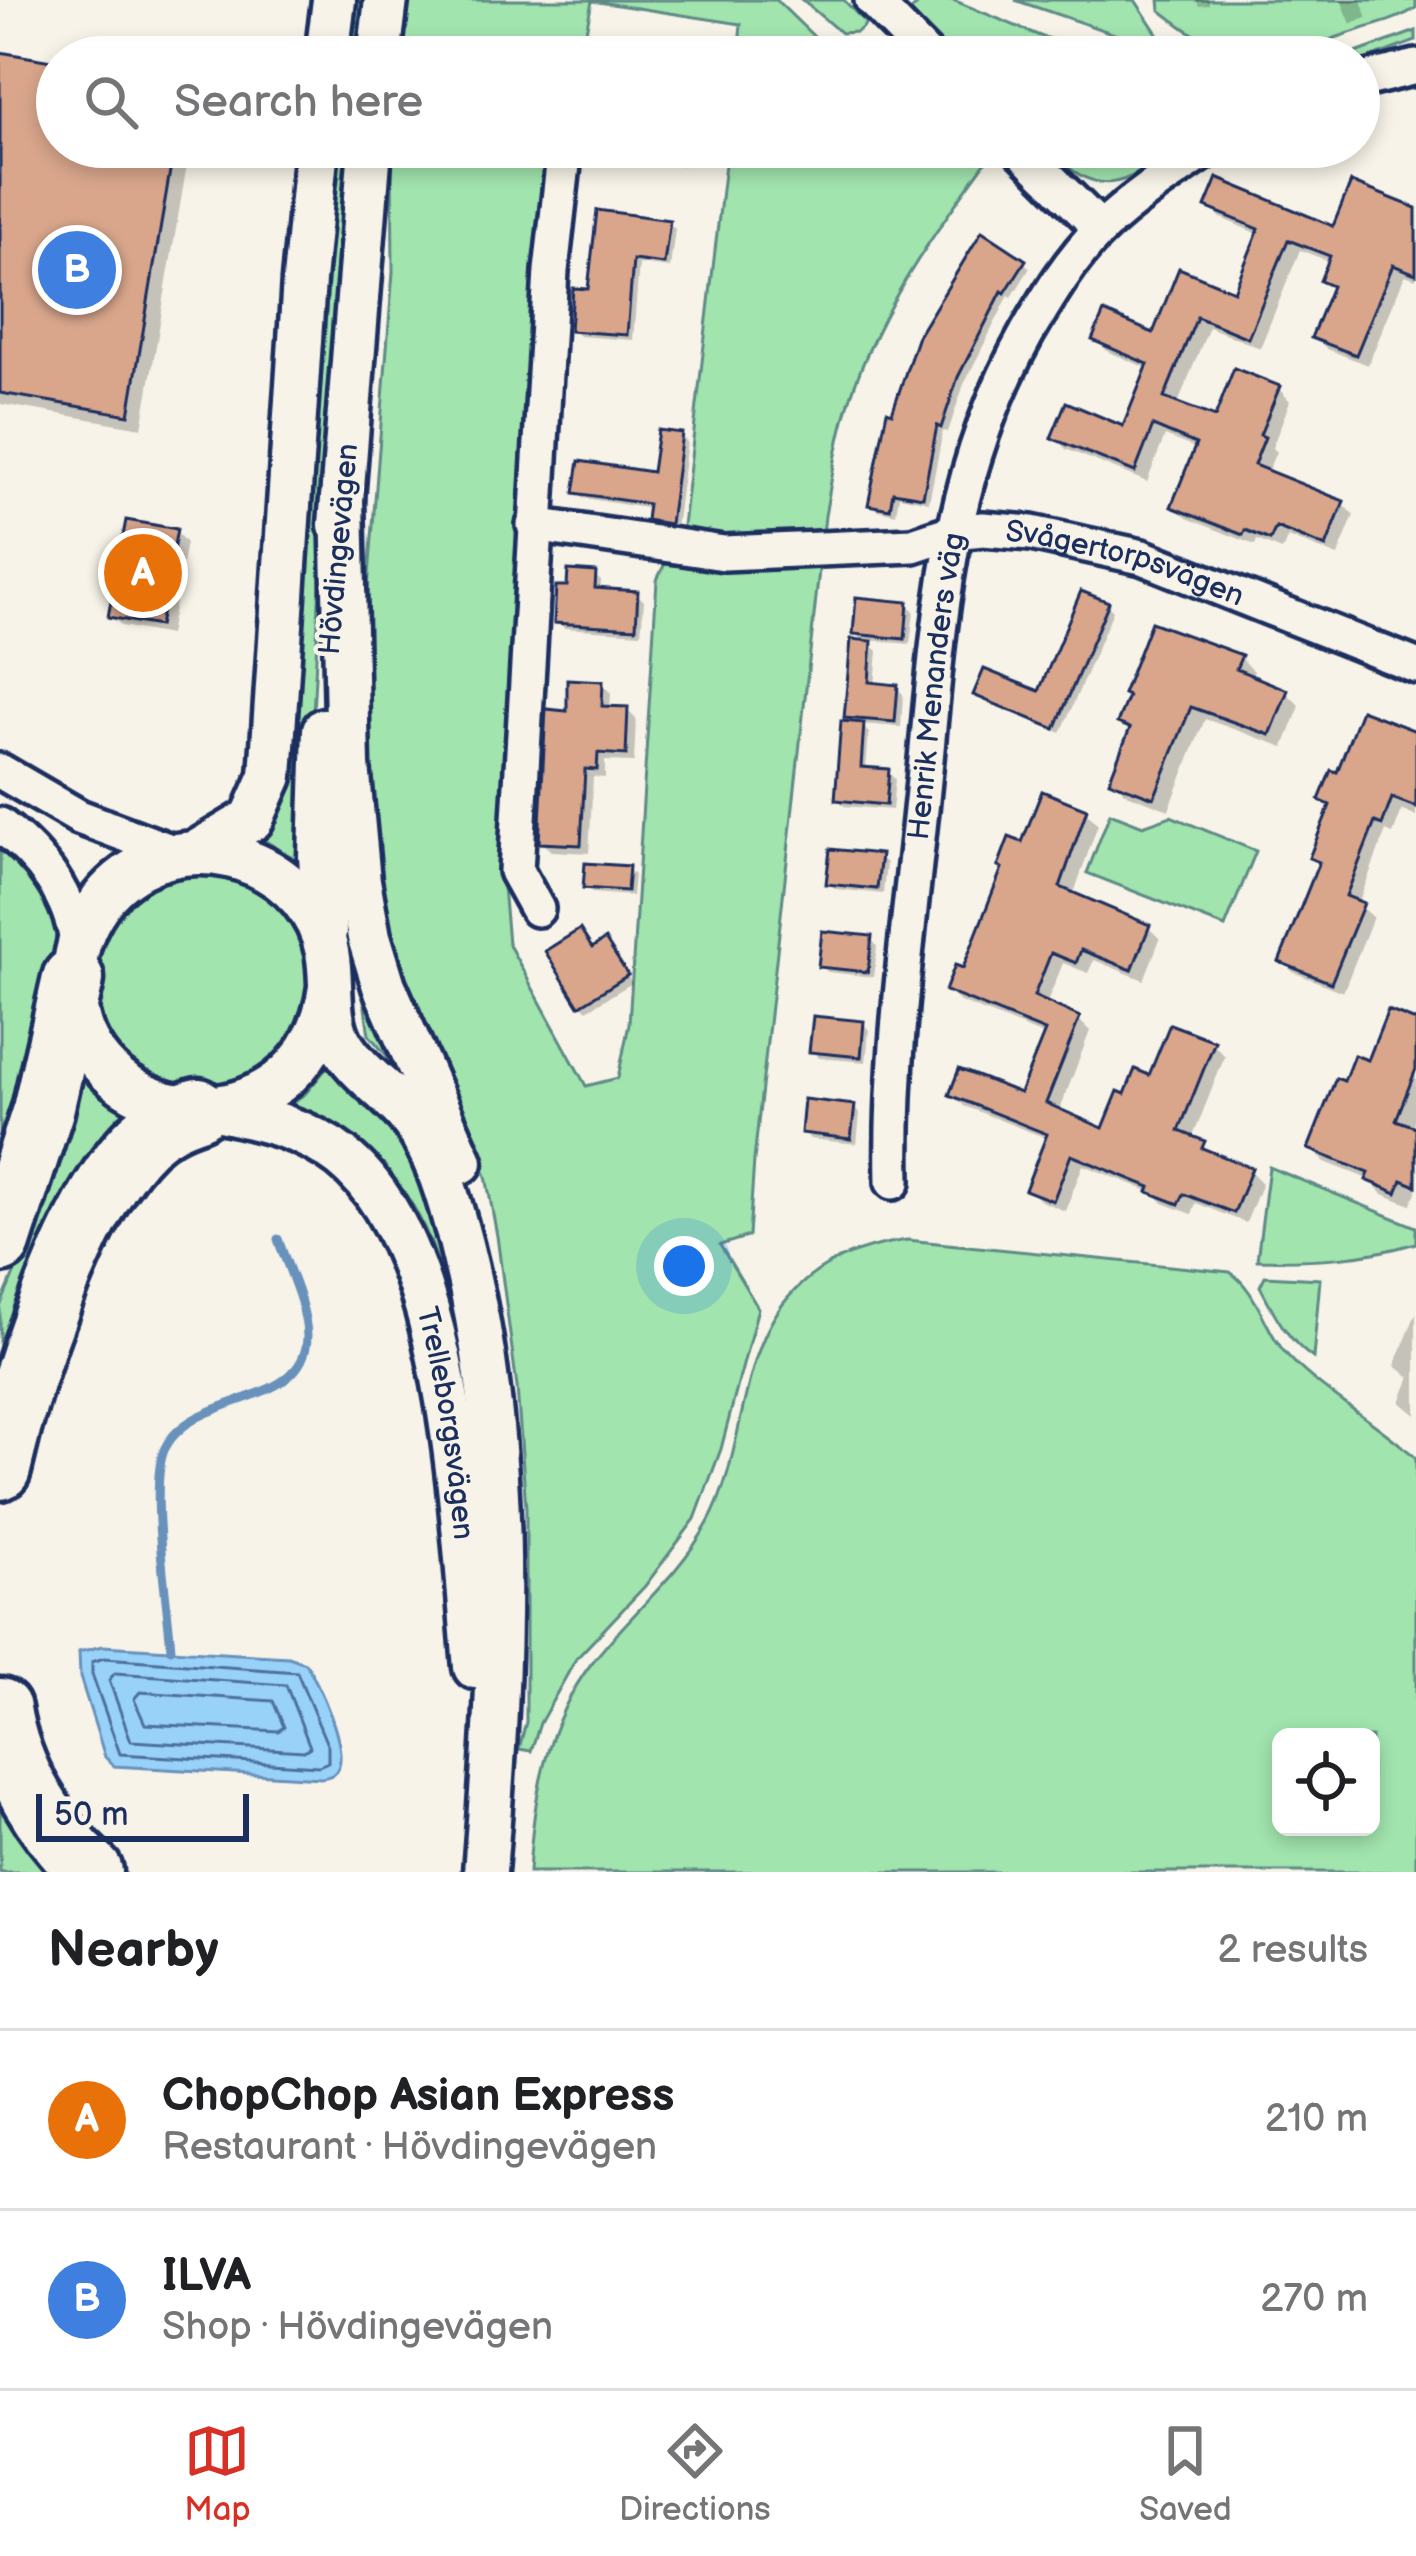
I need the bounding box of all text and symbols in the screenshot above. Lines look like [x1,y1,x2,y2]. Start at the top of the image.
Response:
search box [36,36,1380,168]
icon: search [78,69,144,135]
text: Search here [174,75,423,130]
pin: B [38,225,116,315]
street label: Hövdingevägen [312,442,366,656]
street label: Svågertorpsvägen [1004,514,1249,615]
pin: A [104,528,182,618]
street label: Henrik Menanders väg [901,530,973,842]
your location [654,1236,714,1296]
street label: Trelleborgsvägen [408,1303,481,1541]
map controls [1272,1728,1380,1836]
button: locate [1272,1728,1380,1836]
scale bar [36,1788,249,1841]
text: 50 m [54,1795,129,1835]
text: Nearby [48,1920,219,1981]
text: 2 results [1217,1927,1368,1974]
text: ChopChop Asian Express [162,2069,674,2124]
text: A [75,2096,99,2143]
text: 210 m [1265,2096,1368,2143]
text: Restaurant · Hövdingevägen [162,2124,657,2171]
text: ILVA [162,2249,251,2304]
text: B [73,2276,101,2323]
text: 270 m [1260,2276,1368,2323]
text: Shop · Hövdingevägen [162,2304,553,2351]
tab: Map [184,2418,251,2530]
tab: Directions [619,2418,771,2530]
tab: Saved [1139,2418,1232,2530]

